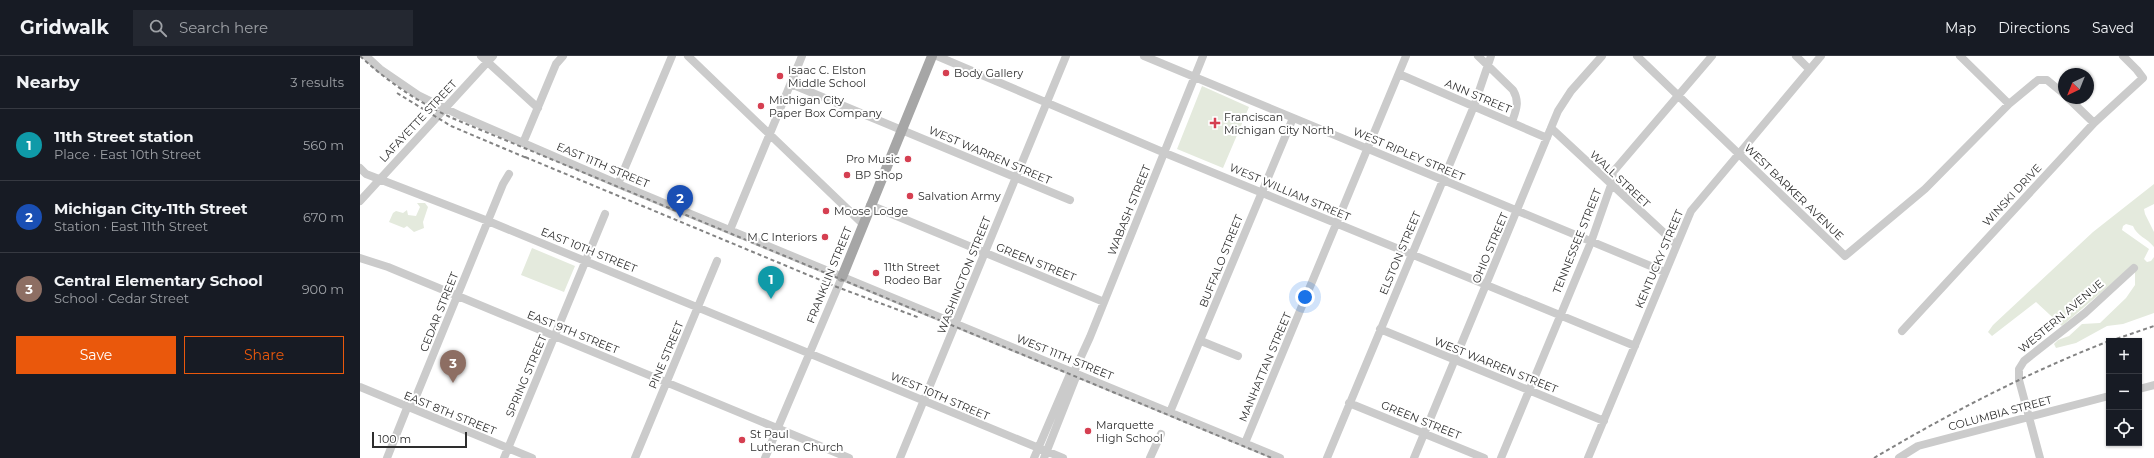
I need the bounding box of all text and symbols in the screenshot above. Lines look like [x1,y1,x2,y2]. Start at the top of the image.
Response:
search box [133,10,413,46]
text: Gridwalk [20,16,109,39]
icon: search [147,17,169,39]
text: Search here [179,18,268,37]
text: Map [1945,19,1976,37]
text: Directions [1998,19,2070,37]
text: Saved [2092,19,2134,37]
place label: Isaac C. Elston Middle School [788,63,866,90]
place label: Body Gallery [954,66,1023,80]
marker: Body Gallery [941,68,951,78]
north arrow [2058,68,2094,104]
marker: Isaac C. Elston Middle School [775,71,785,81]
text: Nearby [16,72,80,92]
text: 3 results [290,74,344,90]
street label: LAFAYETTE STREET [376,76,460,165]
street label: ANN STREET [1443,76,1514,117]
place label: Michigan City Paper Box Company [769,93,882,120]
marker: Michigan City Paper Box Company [756,101,766,111]
place label: Franciscan Michigan City North [1224,110,1334,137]
marker: Franciscan Michigan City North [1209,117,1221,129]
street label: WEST WARREN STREET [926,123,1054,188]
street label: WEST RIPLEY STREET [1351,124,1468,184]
text: 11th Street station [54,127,194,146]
text: 1 [26,137,32,153]
text: 560 m [303,137,344,153]
street label: EAST 11TH STREET [555,139,652,191]
street label: WEST BARKER AVENUE [1741,141,1847,243]
text: Place · East 10th Street [54,146,201,162]
street label: WALL STREET [1587,147,1654,211]
place label: Pro Music [846,152,900,166]
marker: Pro Music [903,154,913,164]
street label: WEST WILLIAM STREET [1227,160,1353,224]
street label: WINSKI DRIVE [1980,161,2044,229]
street label: WABASH STREET [1104,162,1154,257]
place label: BP Shop [855,168,903,182]
marker: BP Shop [842,170,852,180]
pin: 2 [667,185,693,218]
street label: TENNESSEE STREET [1550,186,1605,296]
place label: Salvation Army [918,189,1001,203]
marker: Salvation Army [905,191,915,201]
text: Michigan City-11th Street [54,199,247,218]
place label: Moose Lodge [834,204,908,218]
marker: Moose Lodge [821,206,831,216]
street label: KENTUCKY STREET [1632,207,1686,310]
street label: ELSTON STREET [1376,208,1424,297]
text: 2 [25,209,33,225]
text: 670 m [303,209,344,225]
street label: OHIO STREET [1469,210,1511,286]
street label: BUFFALO STREET [1196,212,1246,309]
street label: WASHINGTON STREET [934,214,994,336]
text: Station · East 11th Street [54,218,208,234]
street label: EAST 10TH STREET [539,224,640,276]
street label: FRANKLIN STREET [803,224,855,325]
place label: M C Interiors [747,230,818,244]
marker: M C Interiors [820,232,830,242]
street label: GREEN STREET [994,240,1079,285]
place label: 11th Street Rodeo Bar [884,260,942,287]
pin: 1 [758,266,784,299]
marker: 11th Street Rodeo Bar [871,268,881,278]
street label: CEDAR STREET [417,269,462,354]
text: Central Elementary School [54,271,263,290]
street label: WESTERN AVENUE [2016,276,2106,356]
text: 3 [25,281,33,297]
text: 900 m [302,281,344,297]
your location [1295,287,1315,307]
text: School · Cedar Street [54,290,189,306]
street label: EAST 9TH STREET [525,307,622,357]
street label: MANHATTAN STREET [1236,309,1295,424]
street label: PINE STREET [645,318,687,391]
street label: WEST 11TH STREET [1014,331,1116,383]
street label: SPRING STREET [502,332,550,419]
street label: WEST WARREN STREET [1432,334,1560,396]
button: Save [16,336,176,374]
button: Share [184,336,344,374]
map controls [2106,338,2142,446]
button: + [2106,338,2142,374]
pin: 3 [440,350,466,383]
street label: WEST 10TH STREET [888,369,992,423]
button: − [2106,374,2142,410]
street label: EAST 8TH STREET [402,388,499,438]
street label: COLUMBIA STREET [1947,392,2054,434]
street label: GREEN STREET [1379,398,1464,443]
button: locate [2106,410,2142,446]
place label: Marquette High School [1096,418,1163,445]
marker: Marquette High School [1083,426,1093,436]
place label: St Paul Lutheran Church [750,427,844,454]
scale bar [372,430,467,449]
text: 100 m [378,432,411,446]
marker: St Paul Lutheran Church [737,435,747,445]

